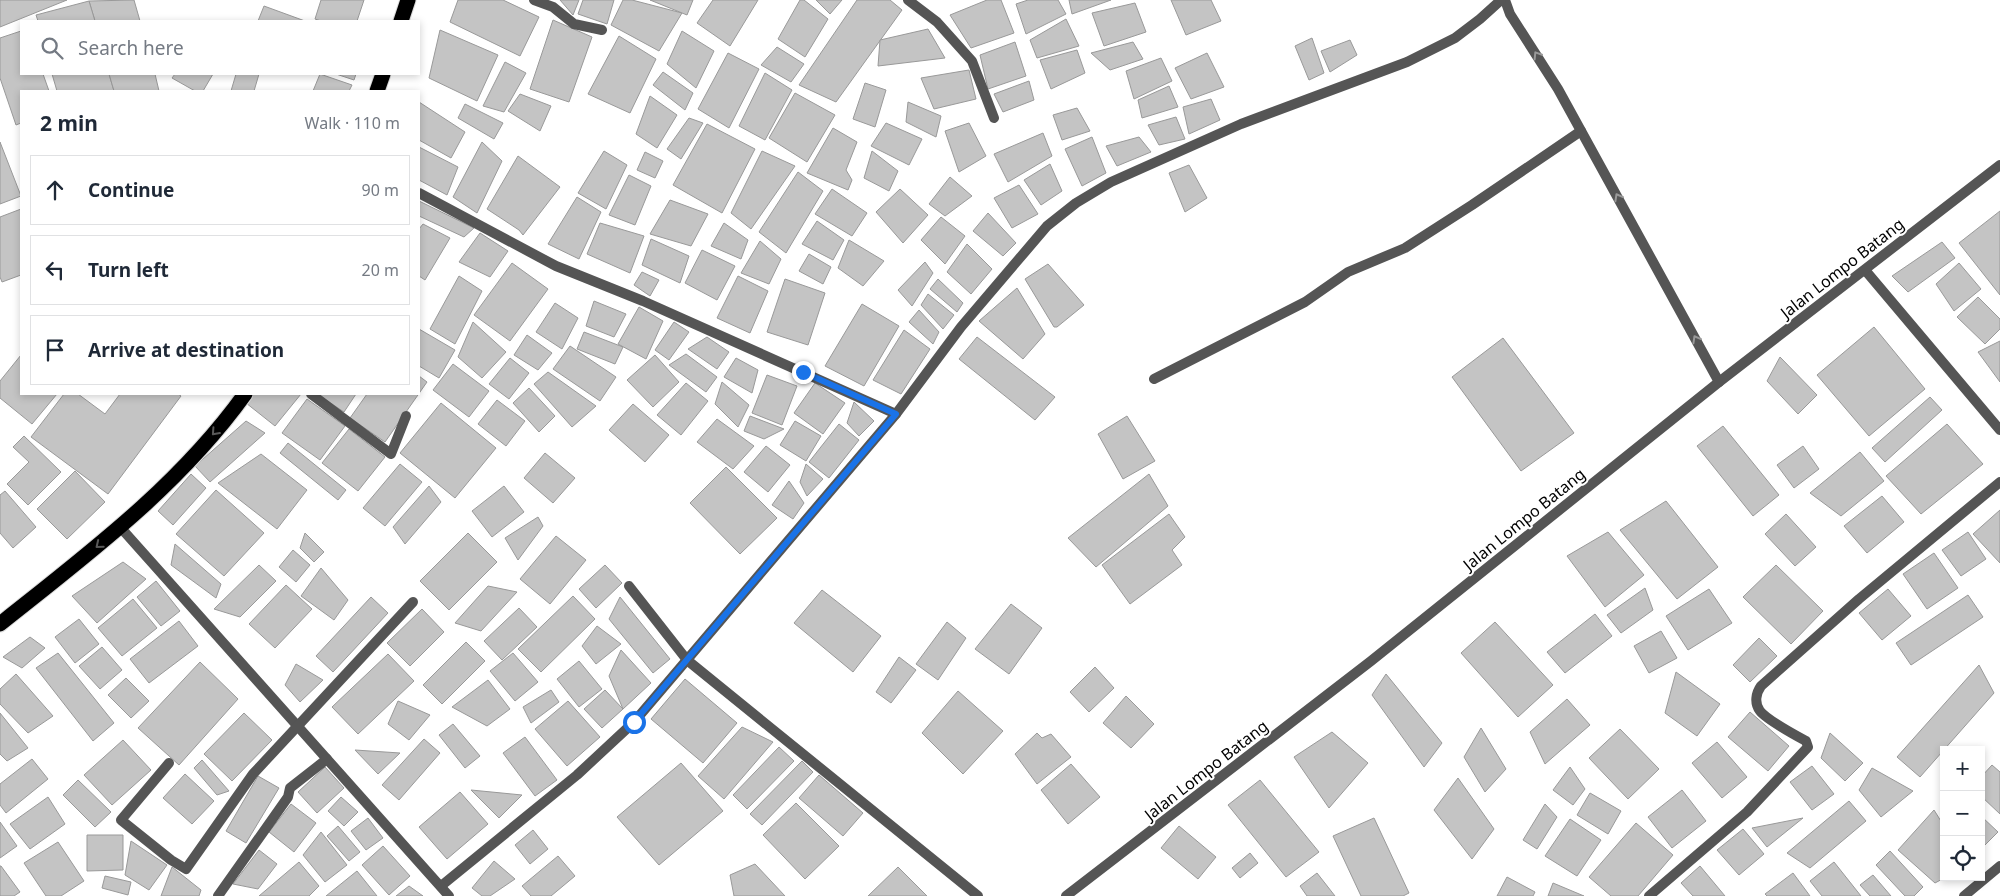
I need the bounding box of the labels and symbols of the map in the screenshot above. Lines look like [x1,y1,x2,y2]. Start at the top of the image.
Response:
one-way arrow [1534,52,1544,61]
one-way arrow [1614,193,1624,202]
street label: Jalan Lompo Batang [1774,213,1908,324]
one-way arrow [1692,335,1702,344]
route end [792,361,815,384]
one-way arrow [212,426,221,435]
street label: Jalan Lompo Batang [1457,463,1590,576]
one-way arrow [95,540,104,549]
route start [623,711,646,734]
street label: Jalan Lompo Batang [1138,715,1272,826]

